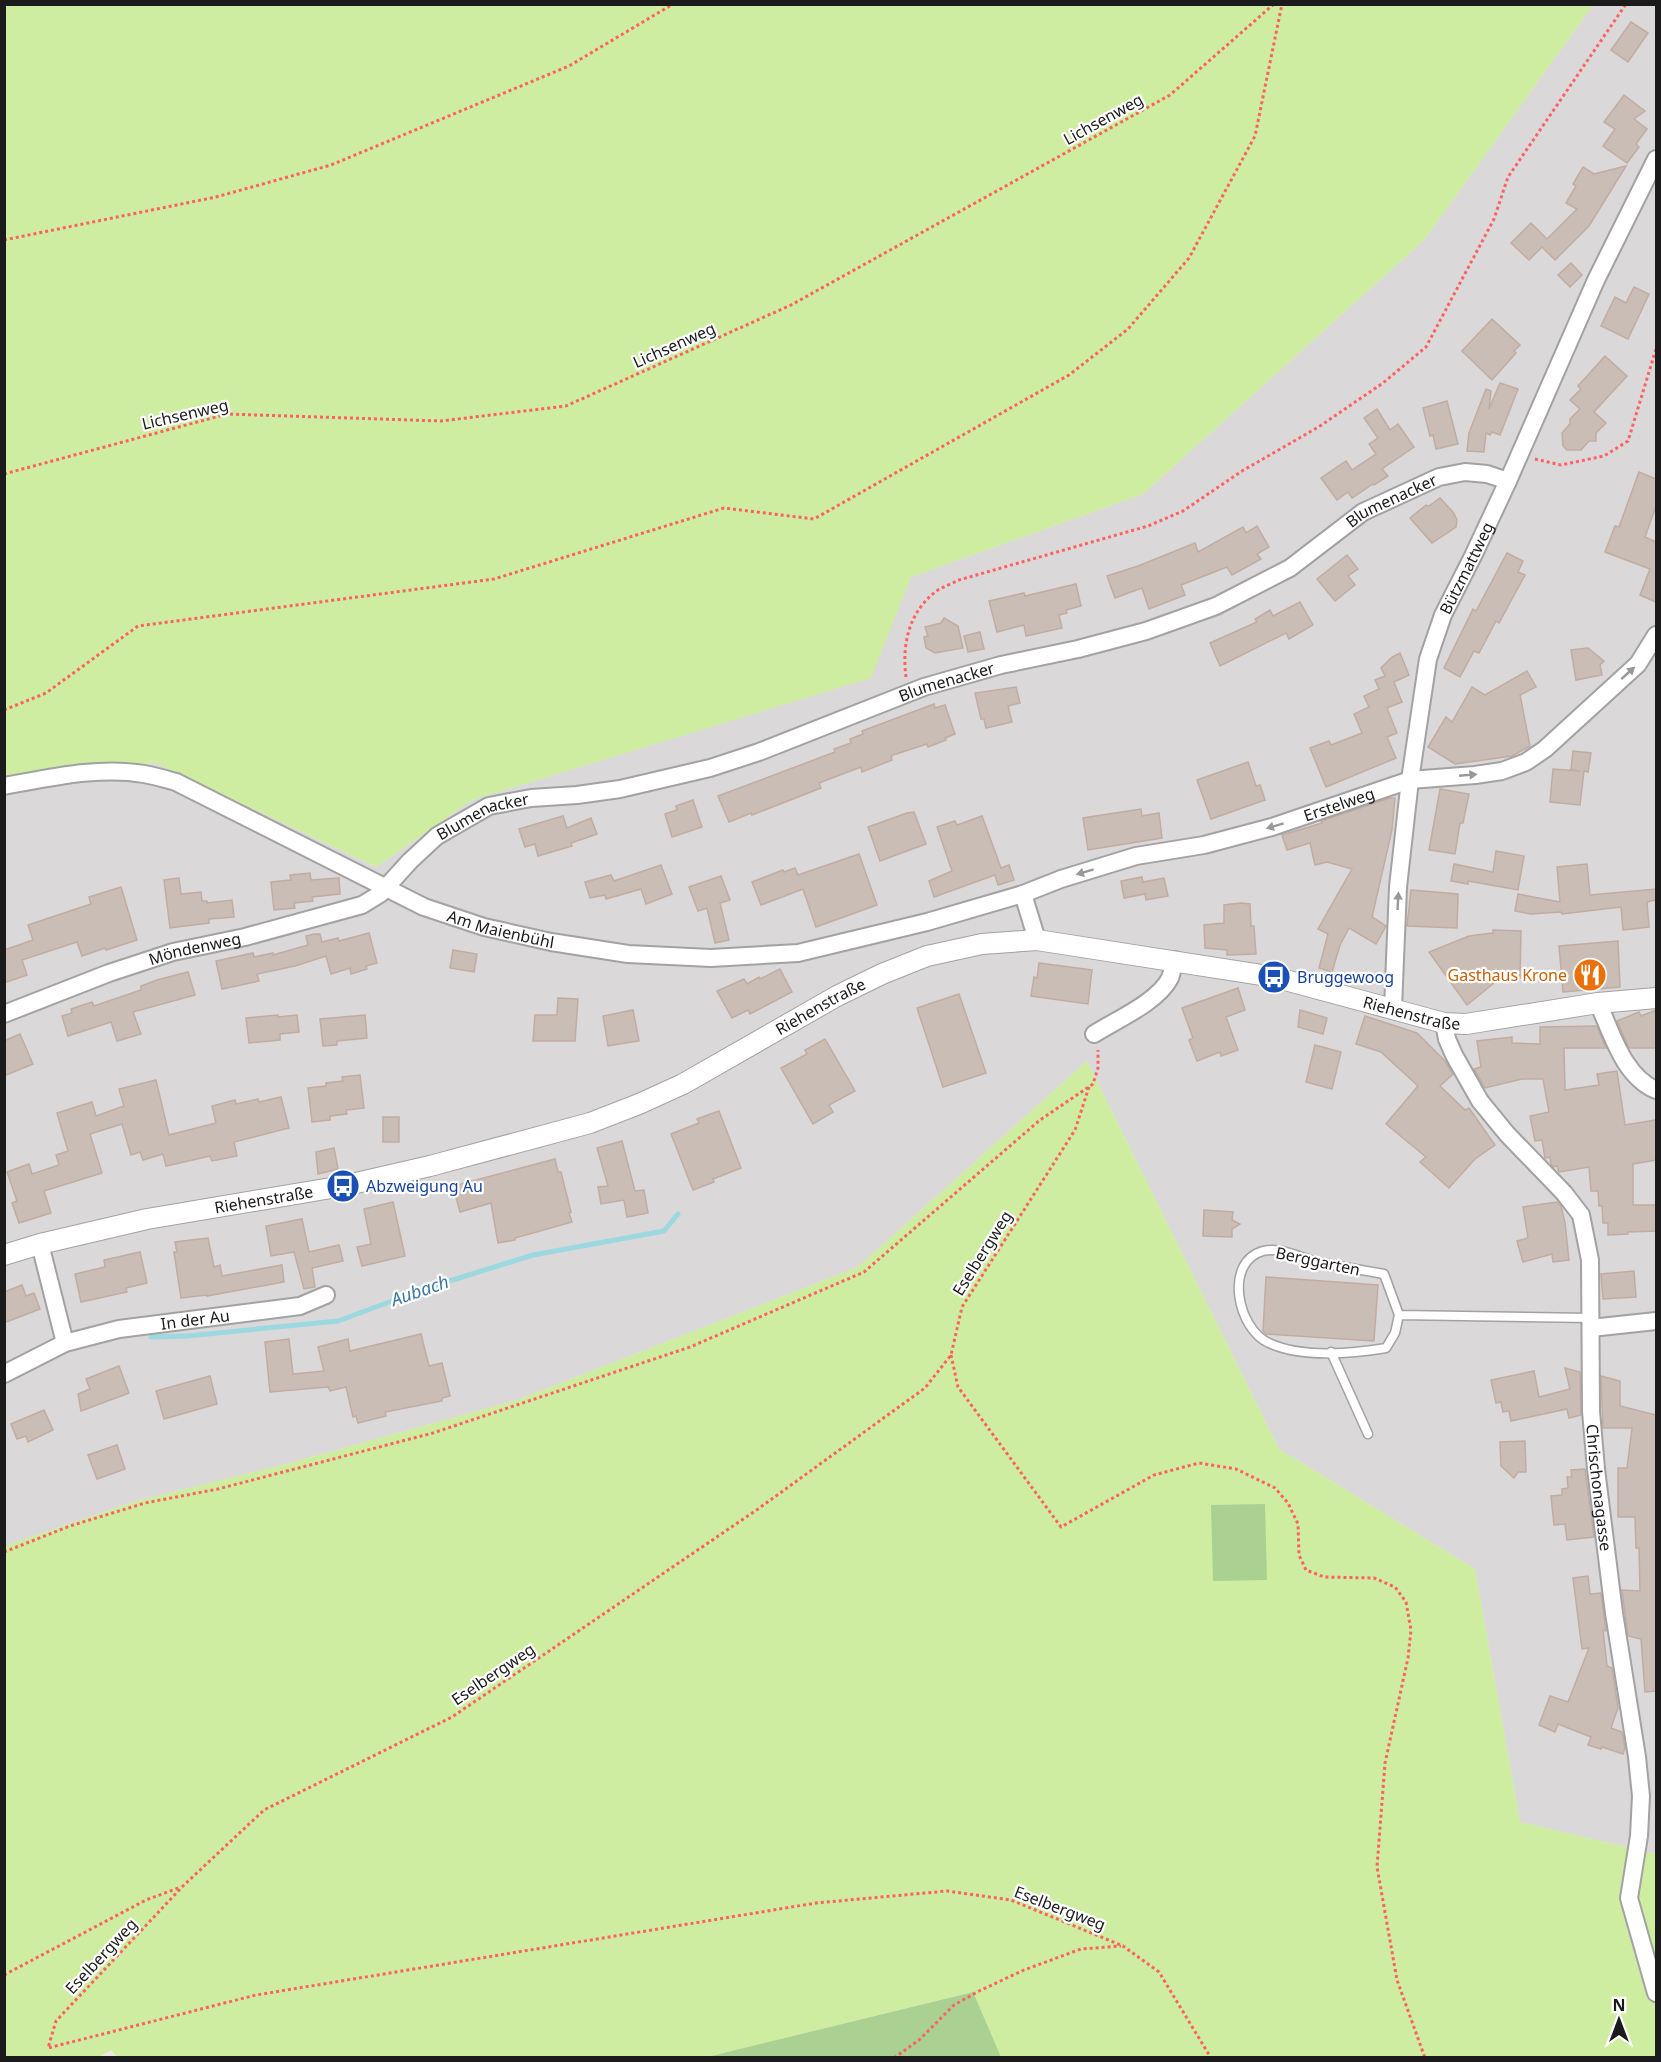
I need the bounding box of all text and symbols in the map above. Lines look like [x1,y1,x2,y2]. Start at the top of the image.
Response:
street label: Lichsenweg [1059,88,1147,150]
street label: Lichsenweg [629,317,719,373]
street label: Lichsenweg [140,393,230,435]
street label: Blumenacker [1341,468,1441,532]
street label: Bützmattweg [1434,518,1498,618]
street label: Blumenacker [895,656,997,707]
one-way arrow [1621,667,1635,681]
one-way arrow [1458,770,1477,780]
street label: Erstelweg [1301,782,1377,826]
street label: Blumenacker [432,788,531,845]
one-way arrow [1266,822,1284,831]
one-way arrow [1076,867,1094,877]
one-way arrow [1393,891,1402,910]
street label: Am Maienbühl [444,905,556,953]
street label: Möndenweg [146,927,243,970]
restaurant icon: Gasthaus Krone [1572,957,1608,993]
bus stop icon: Bruggewoog [1256,959,1292,995]
place label: Gasthaus Krone [1448,964,1567,986]
place label: Bruggewoog [1297,966,1394,988]
street label: Riehenstraße [771,973,869,1040]
street label: Riehenstraße [1361,991,1461,1035]
bus stop icon: Abzweigung Au [325,1168,361,1204]
place label: Abzweigung Au [366,1175,483,1197]
street label: Riehenstraße [213,1180,315,1218]
street label: Eselbergweg [947,1206,1017,1300]
street label: Berggarten [1274,1241,1362,1281]
water label: Aubach [386,1269,452,1312]
street label: In der Au [159,1304,231,1335]
street label: Chrischonagasse [1581,1423,1617,1552]
street label: Eselbergweg [447,1638,539,1710]
street label: Eselbergweg [1011,1880,1109,1936]
street label: Eselbergweg [60,1913,142,1999]
north arrow [1589,1990,1649,2050]
text: N [1612,1994,1626,2016]

